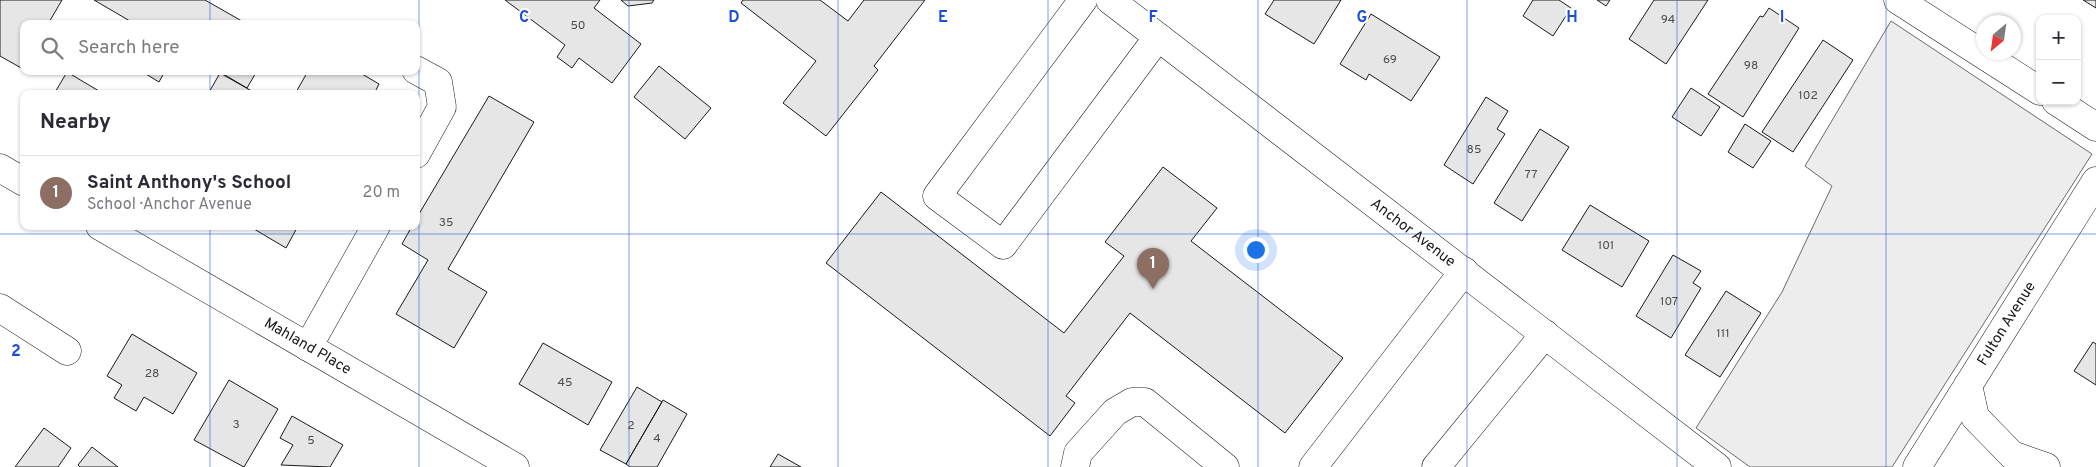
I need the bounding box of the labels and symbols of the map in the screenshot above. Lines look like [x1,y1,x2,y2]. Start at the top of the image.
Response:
text: C [519,8,529,28]
text: D [728,8,740,28]
text: E [938,8,948,28]
text: F [1148,8,1158,28]
text: G [1357,8,1367,28]
text: H [1566,8,1578,28]
text: I [1780,8,1784,28]
house number: 94 [1661,12,1675,28]
north arrow [1976,15,2021,60]
house number: 50 [570,18,586,34]
house number: 69 [1383,52,1397,68]
house number: 98 [1744,58,1758,74]
house number: 102 [1798,88,1818,104]
house number: 85 [1467,142,1481,158]
house number: 77 [1525,167,1537,183]
street label: Anchor Avenue [1366,194,1459,272]
house number: 35 [439,215,453,231]
your location [1243,237,1269,263]
house number: 101 [1598,238,1614,254]
pin: 1 [1137,248,1169,289]
street label: Fulton Avenue [1973,278,2040,369]
house number: 107 [1660,294,1678,310]
street label: Mahland Place [260,314,355,379]
house number: 111 [1716,326,1730,342]
text: 2 [11,342,21,362]
house number: 28 [145,366,159,382]
house number: 45 [558,375,572,391]
house number: 3 [232,417,240,433]
house number: 2 [627,418,635,434]
house number: 4 [653,431,661,447]
house number: 5 [307,433,315,449]

